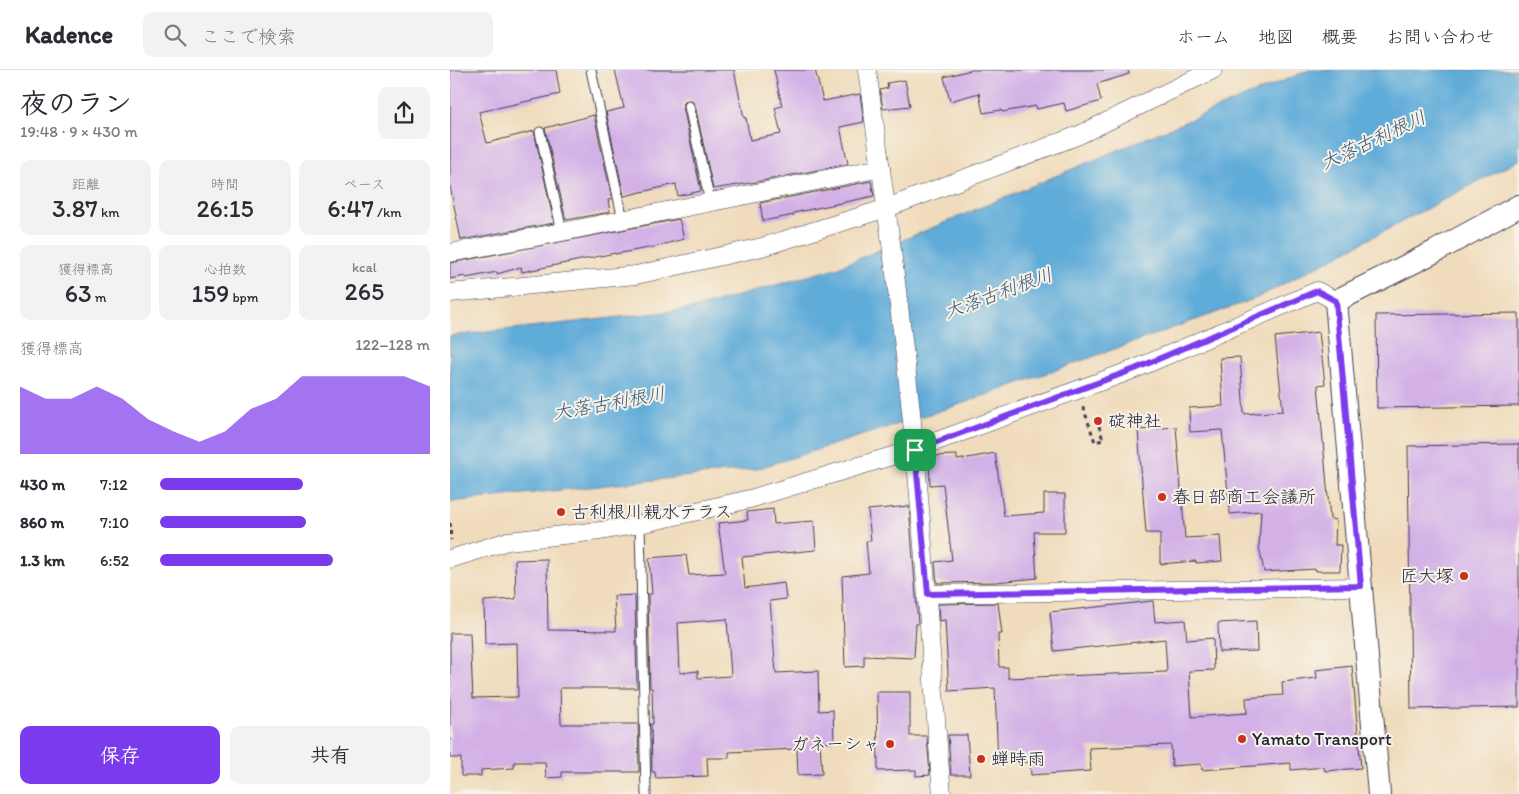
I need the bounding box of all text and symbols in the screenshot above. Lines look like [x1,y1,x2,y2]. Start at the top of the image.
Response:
search box [143,12,493,57]
text: Kadence [25,20,113,49]
icon: search [161,21,189,49]
text: ここで検索 [201,25,296,48]
text: ホーム [1177,26,1230,48]
text: 地図 [1258,26,1294,48]
text: 概要 [1322,26,1358,48]
text: お問い合わせ [1386,26,1494,48]
text: 夜のラン [20,86,132,120]
button: share [378,87,430,139]
water label: 大落古利根川 [1316,105,1430,175]
text: 19:48 · 9 × 430 m [20,122,138,141]
text: 距離 [72,176,100,193]
text: 時間 [211,176,239,193]
text: ペース [344,176,385,193]
text: 3.87 [52,193,98,223]
text: 26:15 [196,193,254,223]
text: 6:47 [327,193,374,223]
text: km [98,204,119,221]
text: /km [374,204,401,221]
text: kcal [352,259,377,276]
text: 獲得標高 [58,261,114,278]
text: 心拍数 [204,261,246,278]
water label: 大落古利根川 [940,263,1056,323]
text: 265 [345,276,384,306]
text: 63 [65,278,92,308]
text: 159 [192,278,229,308]
text: m [92,289,107,306]
text: bpm [229,289,258,306]
text: 122–128 m [355,335,430,354]
text: 獲得標高 [20,339,84,358]
water label: 大落古利根川 [551,382,667,424]
place label: 碇神社 [1108,410,1162,432]
marker: 碇神社 [1092,415,1104,427]
pin [894,429,936,471]
icon: arrive [901,436,929,464]
text: 430 m [20,475,65,494]
text: 7:12 [100,475,128,494]
place label: 春日部商工会議所 [1172,486,1316,508]
marker: 春日部商工会議所 [1156,491,1168,503]
place label: 古利根川親水テラス [571,501,732,523]
marker: 古利根川親水テラス [555,506,567,518]
text: 860 m [20,513,64,532]
text: 7:10 [100,513,129,532]
text: 1.3 km [20,551,65,570]
text: 6:52 [100,551,129,570]
place label: 匠大塚 [1400,565,1454,587]
marker: 匠大塚 [1458,570,1470,582]
button: 保存 [20,726,220,784]
button: 共有 [230,726,430,784]
place label: Yamato Transport [1252,728,1392,750]
place label: ガネーシャ [791,733,880,755]
marker: Yamato Transport [1236,733,1248,745]
marker: ガネーシャ [884,738,896,750]
place label: 蝉時雨 [991,748,1045,770]
marker: 蝉時雨 [975,753,987,765]

